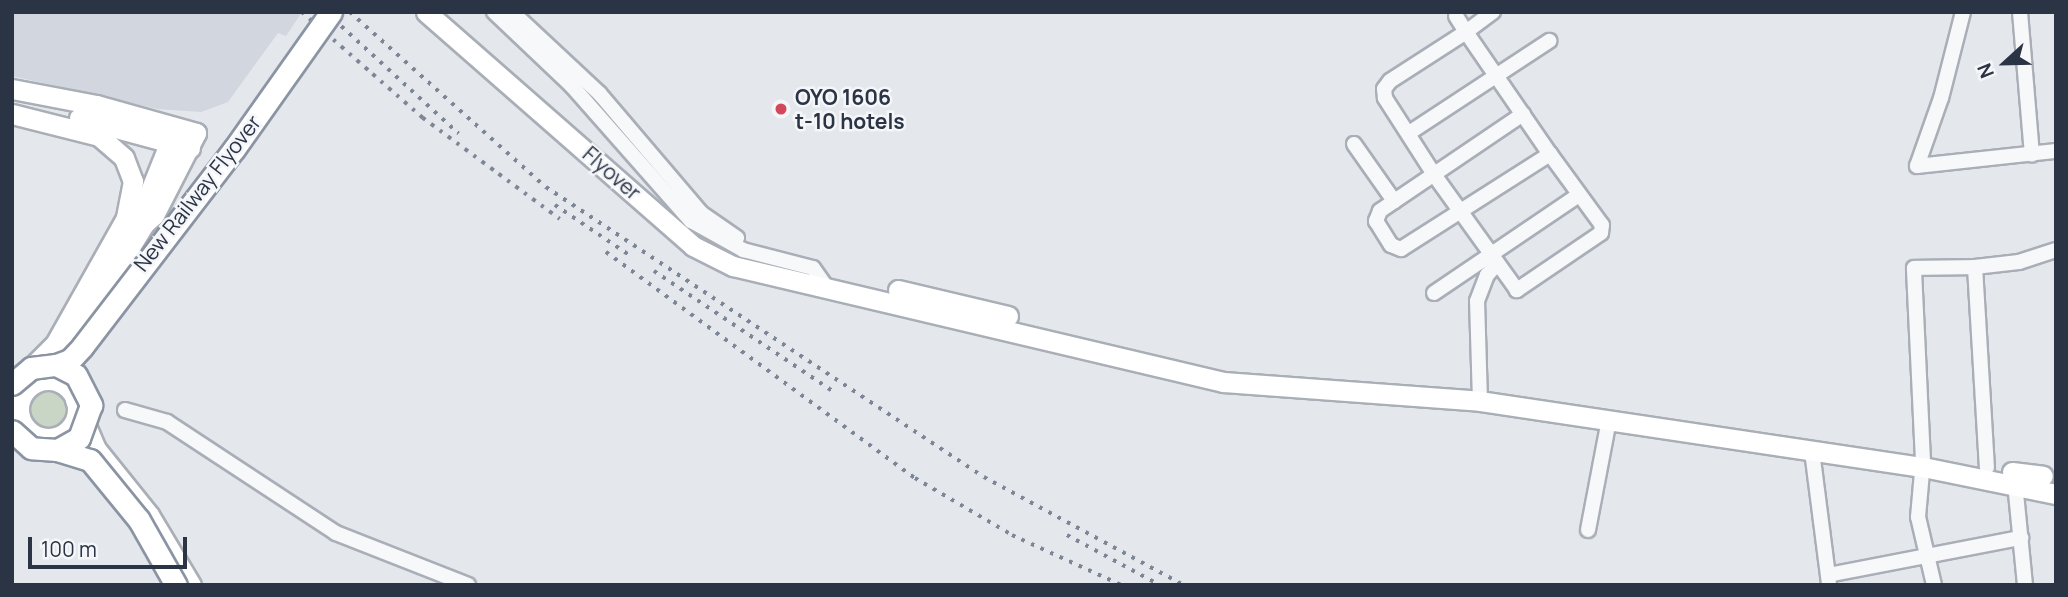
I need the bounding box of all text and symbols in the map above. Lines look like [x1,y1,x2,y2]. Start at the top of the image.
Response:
north arrow [1970,28,2040,98]
text: N [1971,60,2000,82]
place label: OYO 1606 t-10 hotels [795,84,905,134]
marker: OYO 1606 t-10 hotels [773,101,789,117]
street label: New Railway Flyover [128,110,266,276]
street label: Flyover [578,141,646,205]
scale bar [32,524,191,568]
text: 100 m [41,535,97,563]

